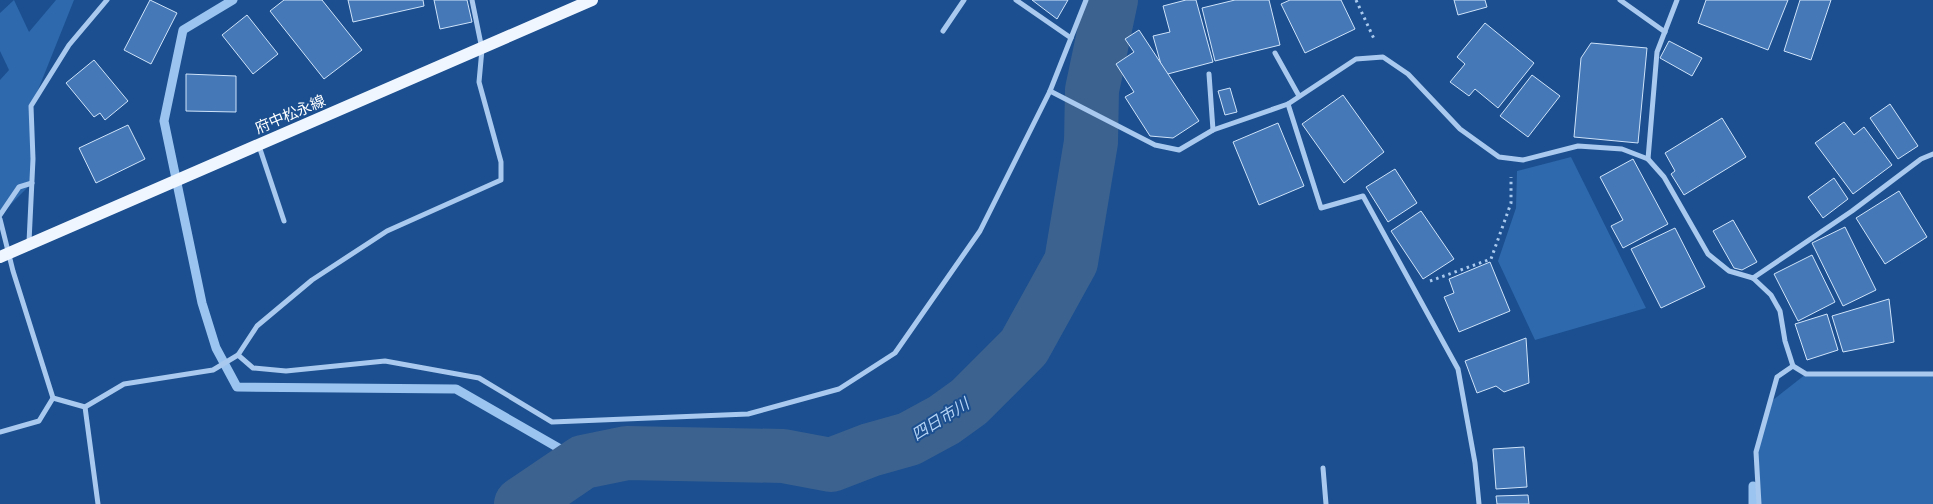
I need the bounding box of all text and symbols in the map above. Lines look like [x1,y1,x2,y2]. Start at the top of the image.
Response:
street label: 府中松永線 [251,90,329,138]
water label: 四日市川 [907,392,975,445]

